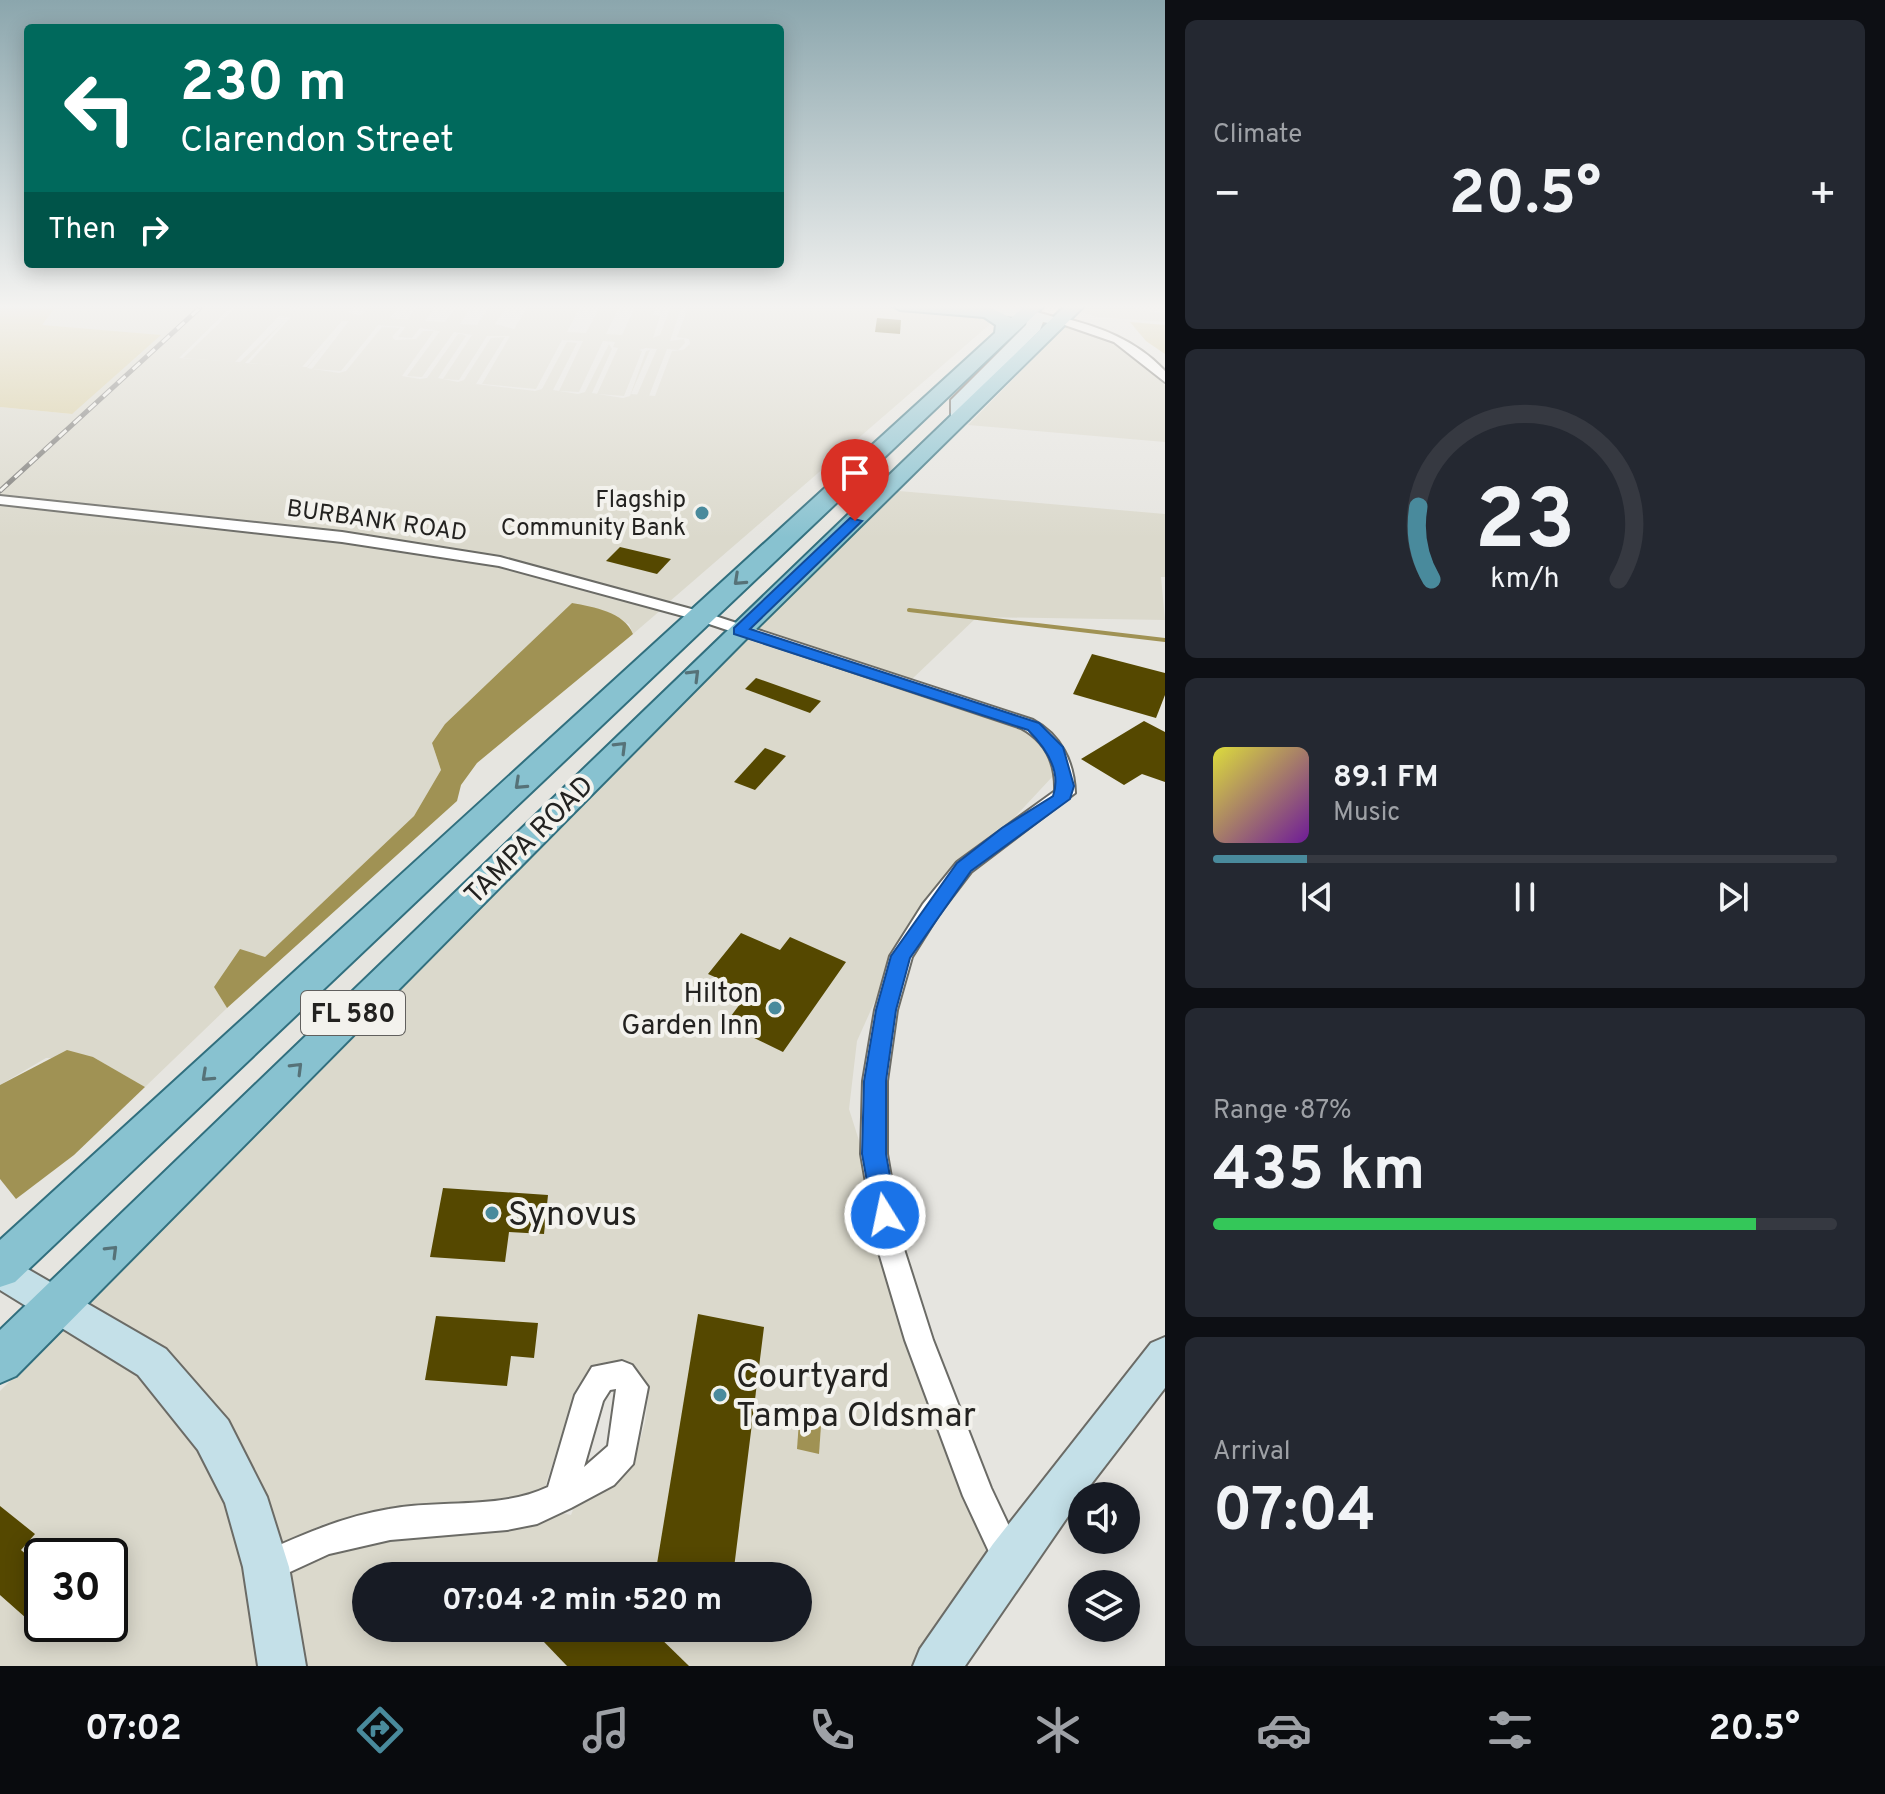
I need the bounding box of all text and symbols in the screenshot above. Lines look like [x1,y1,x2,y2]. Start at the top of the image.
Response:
text: 230 m [180,50,347,120]
icon: left [48,56,152,160]
text: Clarendon Street [180,119,454,165]
text: Climate [1213,119,1302,152]
text: 20.5° [1449,159,1601,235]
text: − [1213,169,1241,225]
text: + [1809,169,1837,225]
icon: right [132,208,176,252]
text: Then [48,212,116,249]
pin [821,439,889,521]
icon: arrive [833,451,877,495]
text: 23 [1475,472,1575,577]
place label: Flagship Community Bank [501,486,686,544]
street label: BURBANK ROAD [285,494,469,549]
marker: Flagship Community Bank [693,504,711,522]
text: km/h [1490,562,1560,598]
one-way arrow [734,571,748,586]
one-way arrow [685,670,699,685]
one-way arrow [612,742,626,757]
text: 89.1 FM [1333,760,1439,797]
street label: TAMPA ROAD [458,769,602,913]
one-way arrow [515,775,529,789]
text: Music [1333,797,1400,830]
icon: previous [1295,875,1339,919]
icon: pause [1503,875,1547,919]
icon: next [1711,875,1755,919]
place label: Hilton Garden Inn [621,977,759,1045]
road number: FL 580 [301,991,405,1035]
marker: Hilton Garden Inn [766,999,784,1017]
one-way arrow [288,1063,302,1077]
one-way arrow [202,1066,216,1081]
text: Range · 87% [1213,1095,1352,1128]
text: 435 km [1213,1135,1425,1211]
position arrow [843,1173,927,1257]
place label: Synovus [508,1195,637,1238]
marker: Synovus [483,1204,501,1222]
one-way arrow [103,1246,117,1260]
place label: Courtyard Tampa Oldsmar [736,1357,976,1439]
marker: Courtyard Tampa Oldsmar [711,1386,729,1404]
text: Arrival [1213,1436,1291,1469]
text: 07:04 [1213,1476,1376,1552]
map controls [1068,1482,1140,1642]
button: sound [1068,1482,1140,1554]
speed limit sign: 30 [24,1538,128,1642]
button: layers [1068,1570,1140,1642]
text: 07:04 · 2 min · 520 m [442,1583,722,1620]
icon: directions [352,1702,408,1758]
icon: music [578,1702,634,1758]
icon: phone [804,1702,860,1758]
icon: climate [1030,1702,1086,1758]
icon: car [1256,1702,1312,1758]
icon: filters [1482,1702,1538,1758]
text: 07:02 [85,1707,182,1753]
text: 20.5° [1709,1707,1800,1753]

